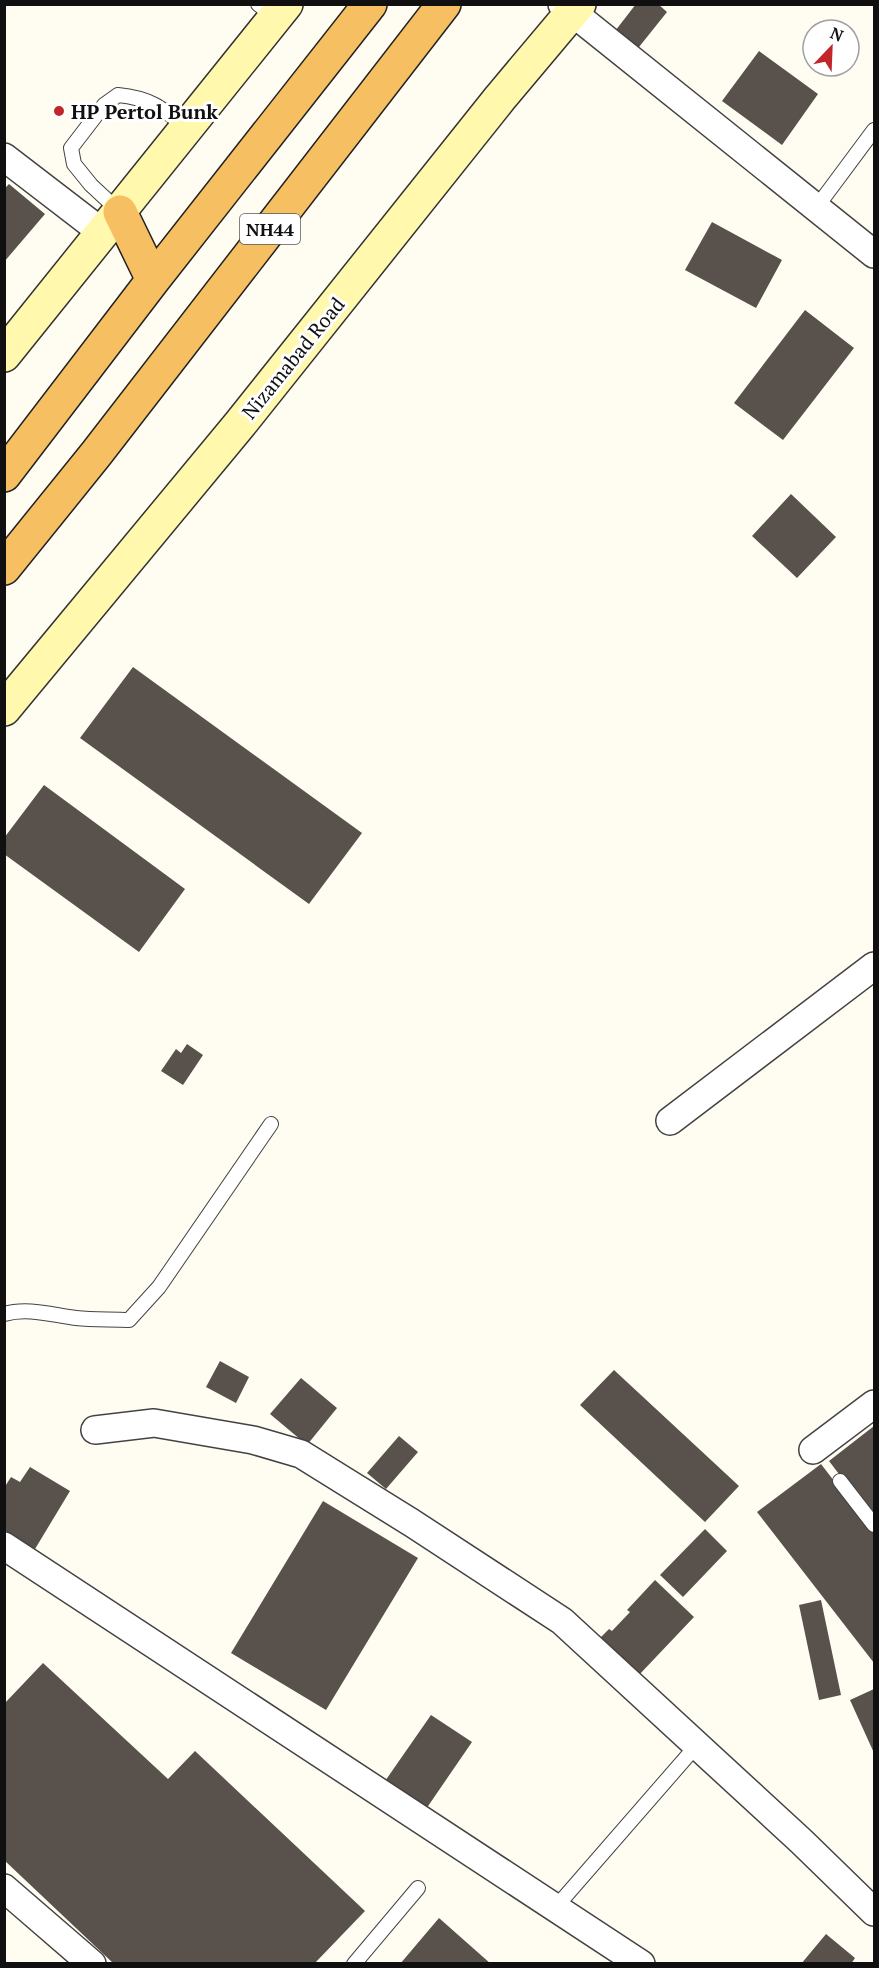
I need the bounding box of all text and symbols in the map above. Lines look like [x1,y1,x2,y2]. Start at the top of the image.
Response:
north arrow [801,18,861,78]
text: N [827,22,847,47]
place label: HP Pertol Bunk [71,98,218,125]
marker: HP Pertol Bunk [52,104,66,118]
road number: NH44 [240,214,300,244]
street label: Nizamabad Road [235,291,351,425]

